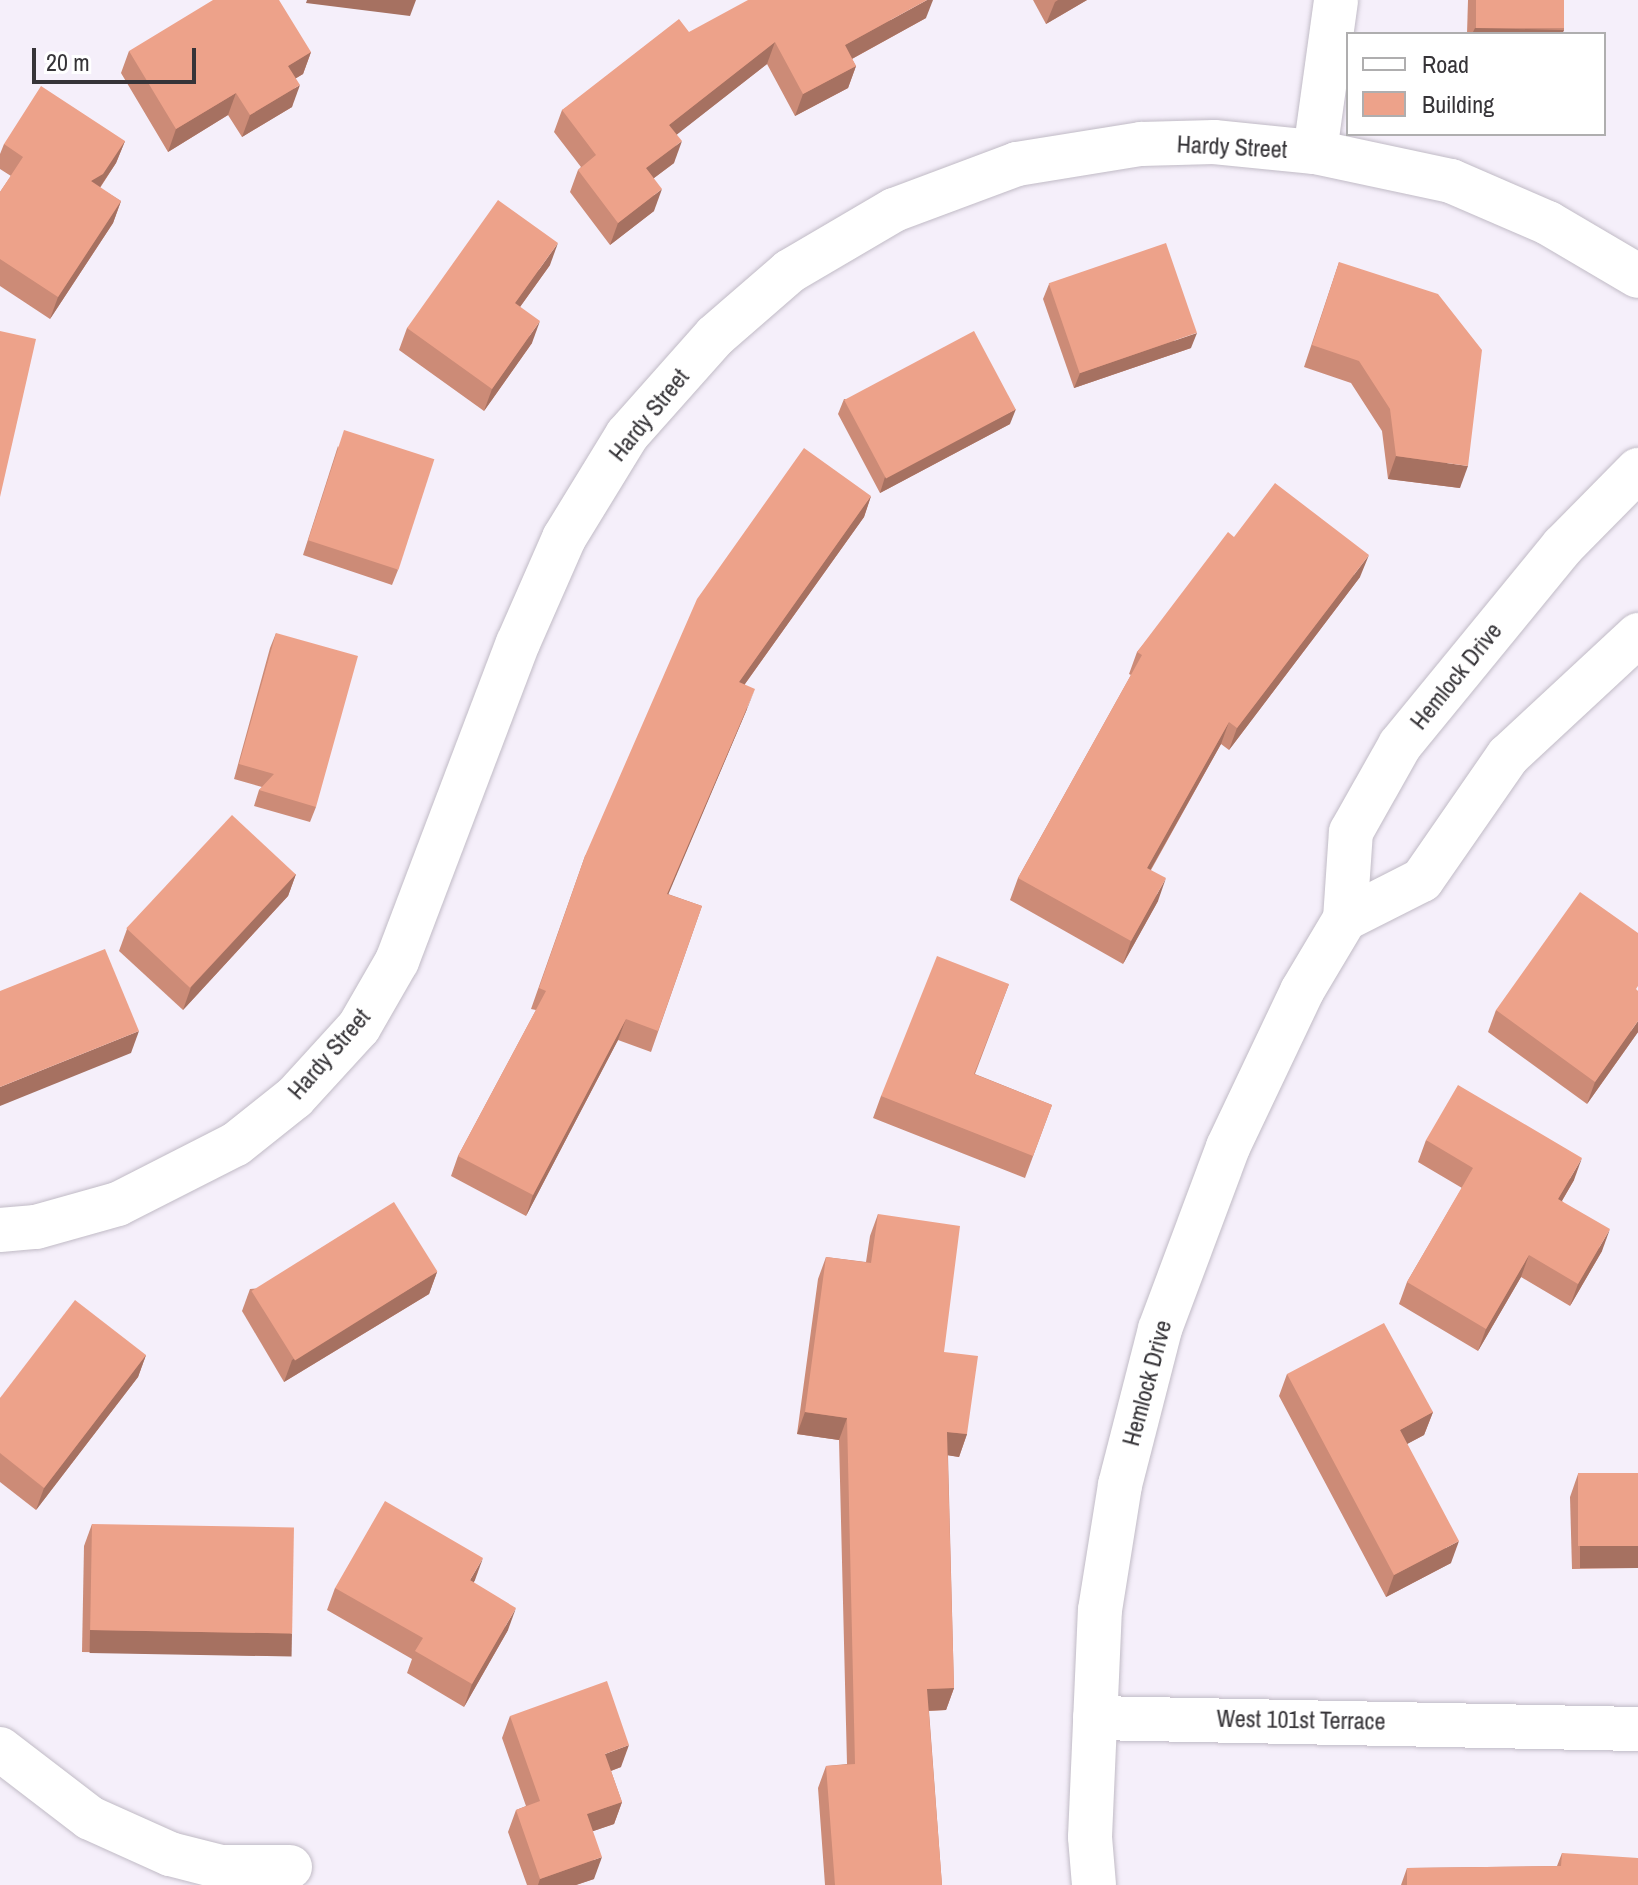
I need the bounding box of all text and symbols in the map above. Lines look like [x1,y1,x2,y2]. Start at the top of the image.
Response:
scale bar [36,32,200,82]
legend [1346,32,1606,136]
text: 20 m [46,46,90,78]
text: Road [1422,48,1469,80]
text: Building [1422,88,1494,120]
street label: Hardy Street [1176,130,1288,164]
street label: Hardy Street [603,363,695,467]
street label: Hemlock Drive [1404,617,1508,735]
street label: Hardy Street [282,1003,376,1105]
street label: Hemlock Drive [1116,1317,1178,1449]
street label: West 101st Terrace [1216,1704,1386,1736]

